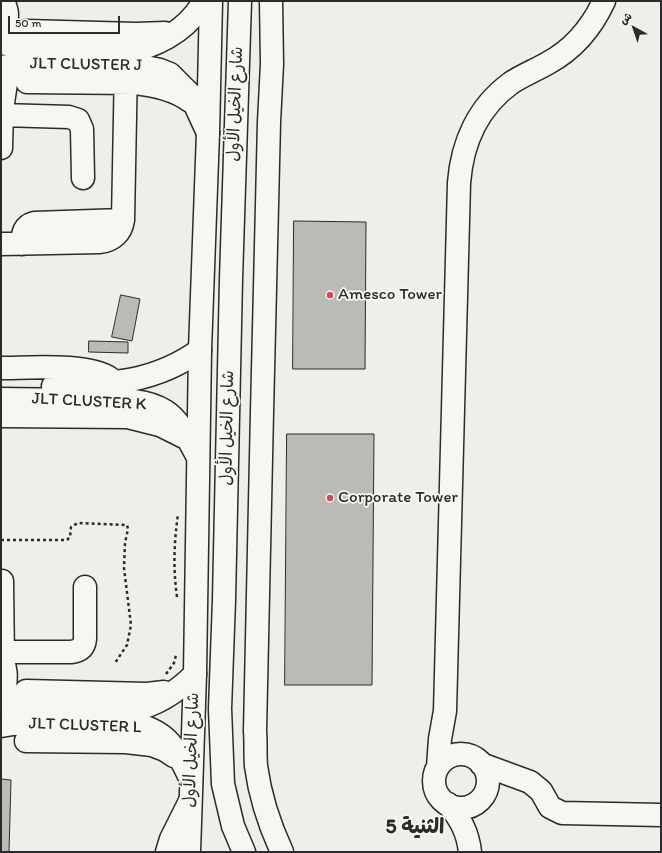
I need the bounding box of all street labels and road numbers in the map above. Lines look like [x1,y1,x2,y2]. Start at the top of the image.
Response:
street label: شارع الخيل الأول [224,46,248,162]
street label: JLT CLUSTER J [30,54,142,76]
street label: شارع الخيل الأول [217,370,239,486]
street label: JLT CLUSTER K [31,389,147,415]
street label: شارع الخيل الأول [180,692,204,808]
street label: JLT CLUSTER L [28,714,142,738]

